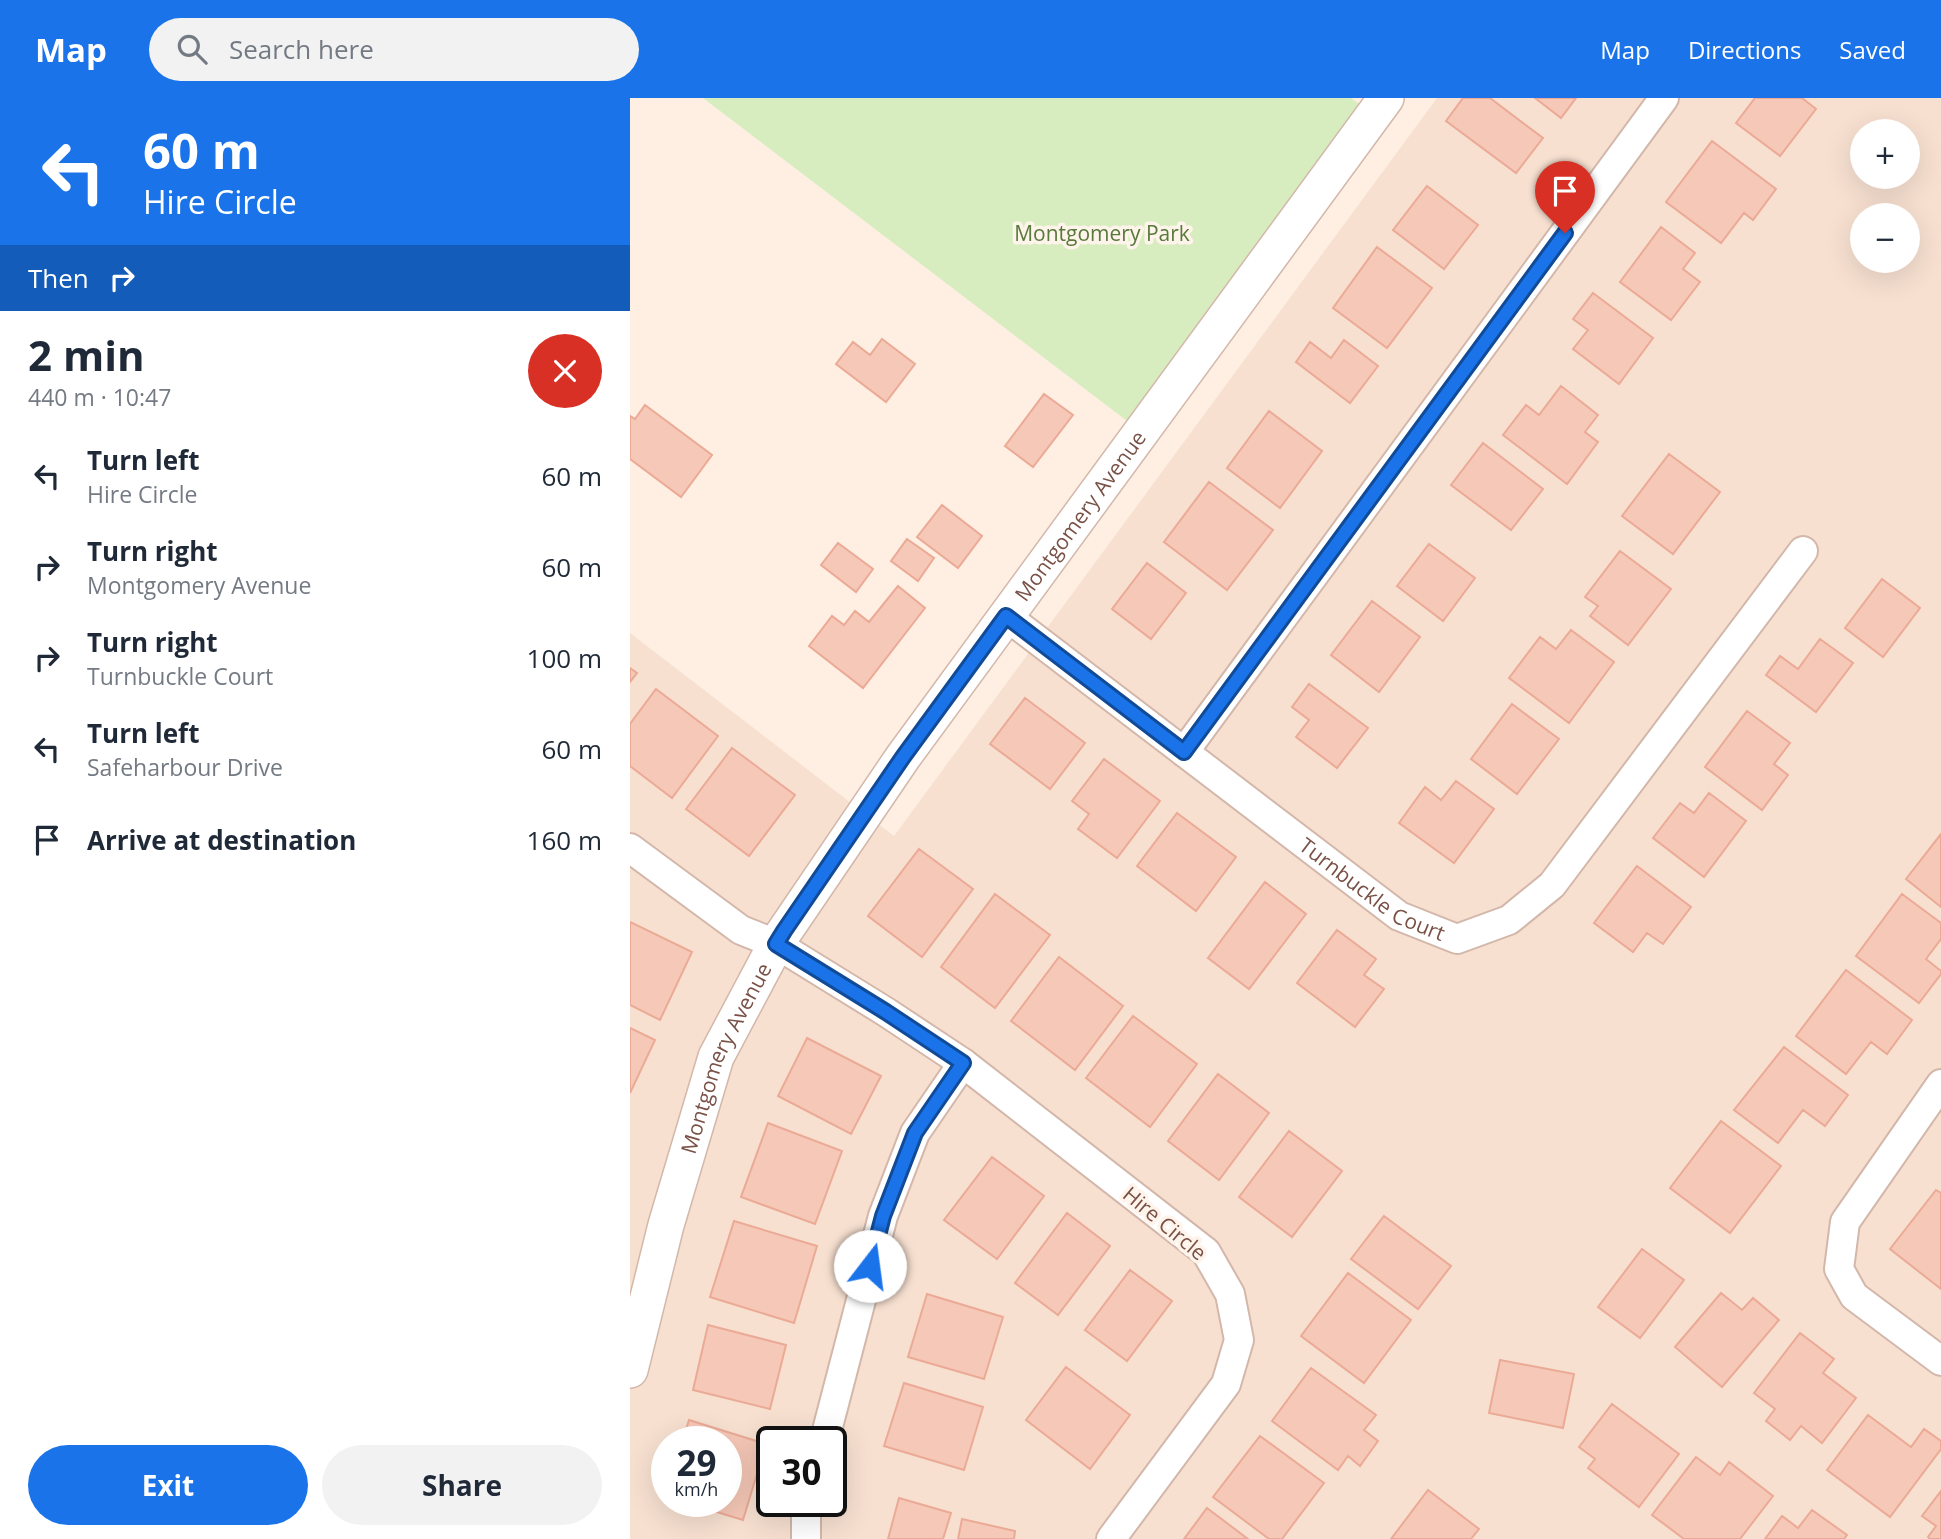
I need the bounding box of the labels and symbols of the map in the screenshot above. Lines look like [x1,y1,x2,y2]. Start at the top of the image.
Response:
pin [1535,161,1595,233]
park label: Montgomery Park [1014,219,1190,247]
street label: Montgomery Avenue [1008,425,1152,607]
street label: Turnbuckle Court [1294,831,1449,947]
street label: Montgomery Avenue [674,958,778,1157]
street label: Hire Circle [1117,1180,1213,1266]
position arrow [833,1229,907,1303]
speed limit sign: 30 [756,1426,847,1517]

